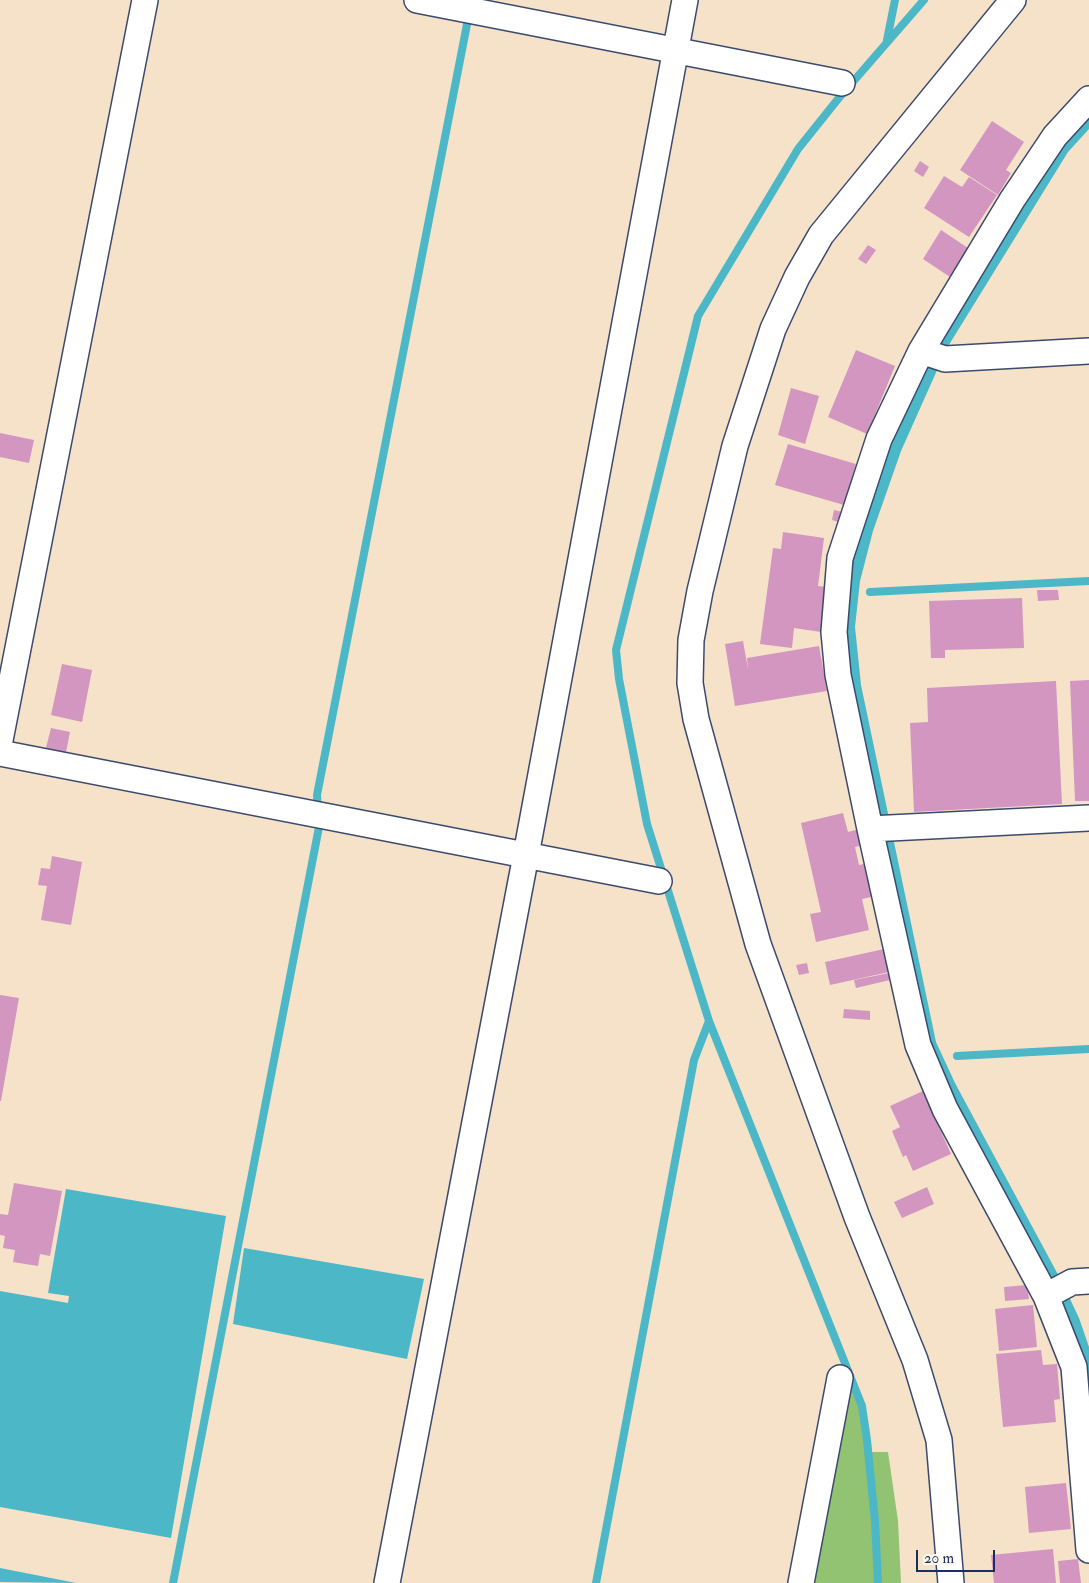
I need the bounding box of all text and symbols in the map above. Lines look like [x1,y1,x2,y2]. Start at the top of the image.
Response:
scale bar [919,1540,998,1572]
text: 20 m [924,1549,954,1568]

